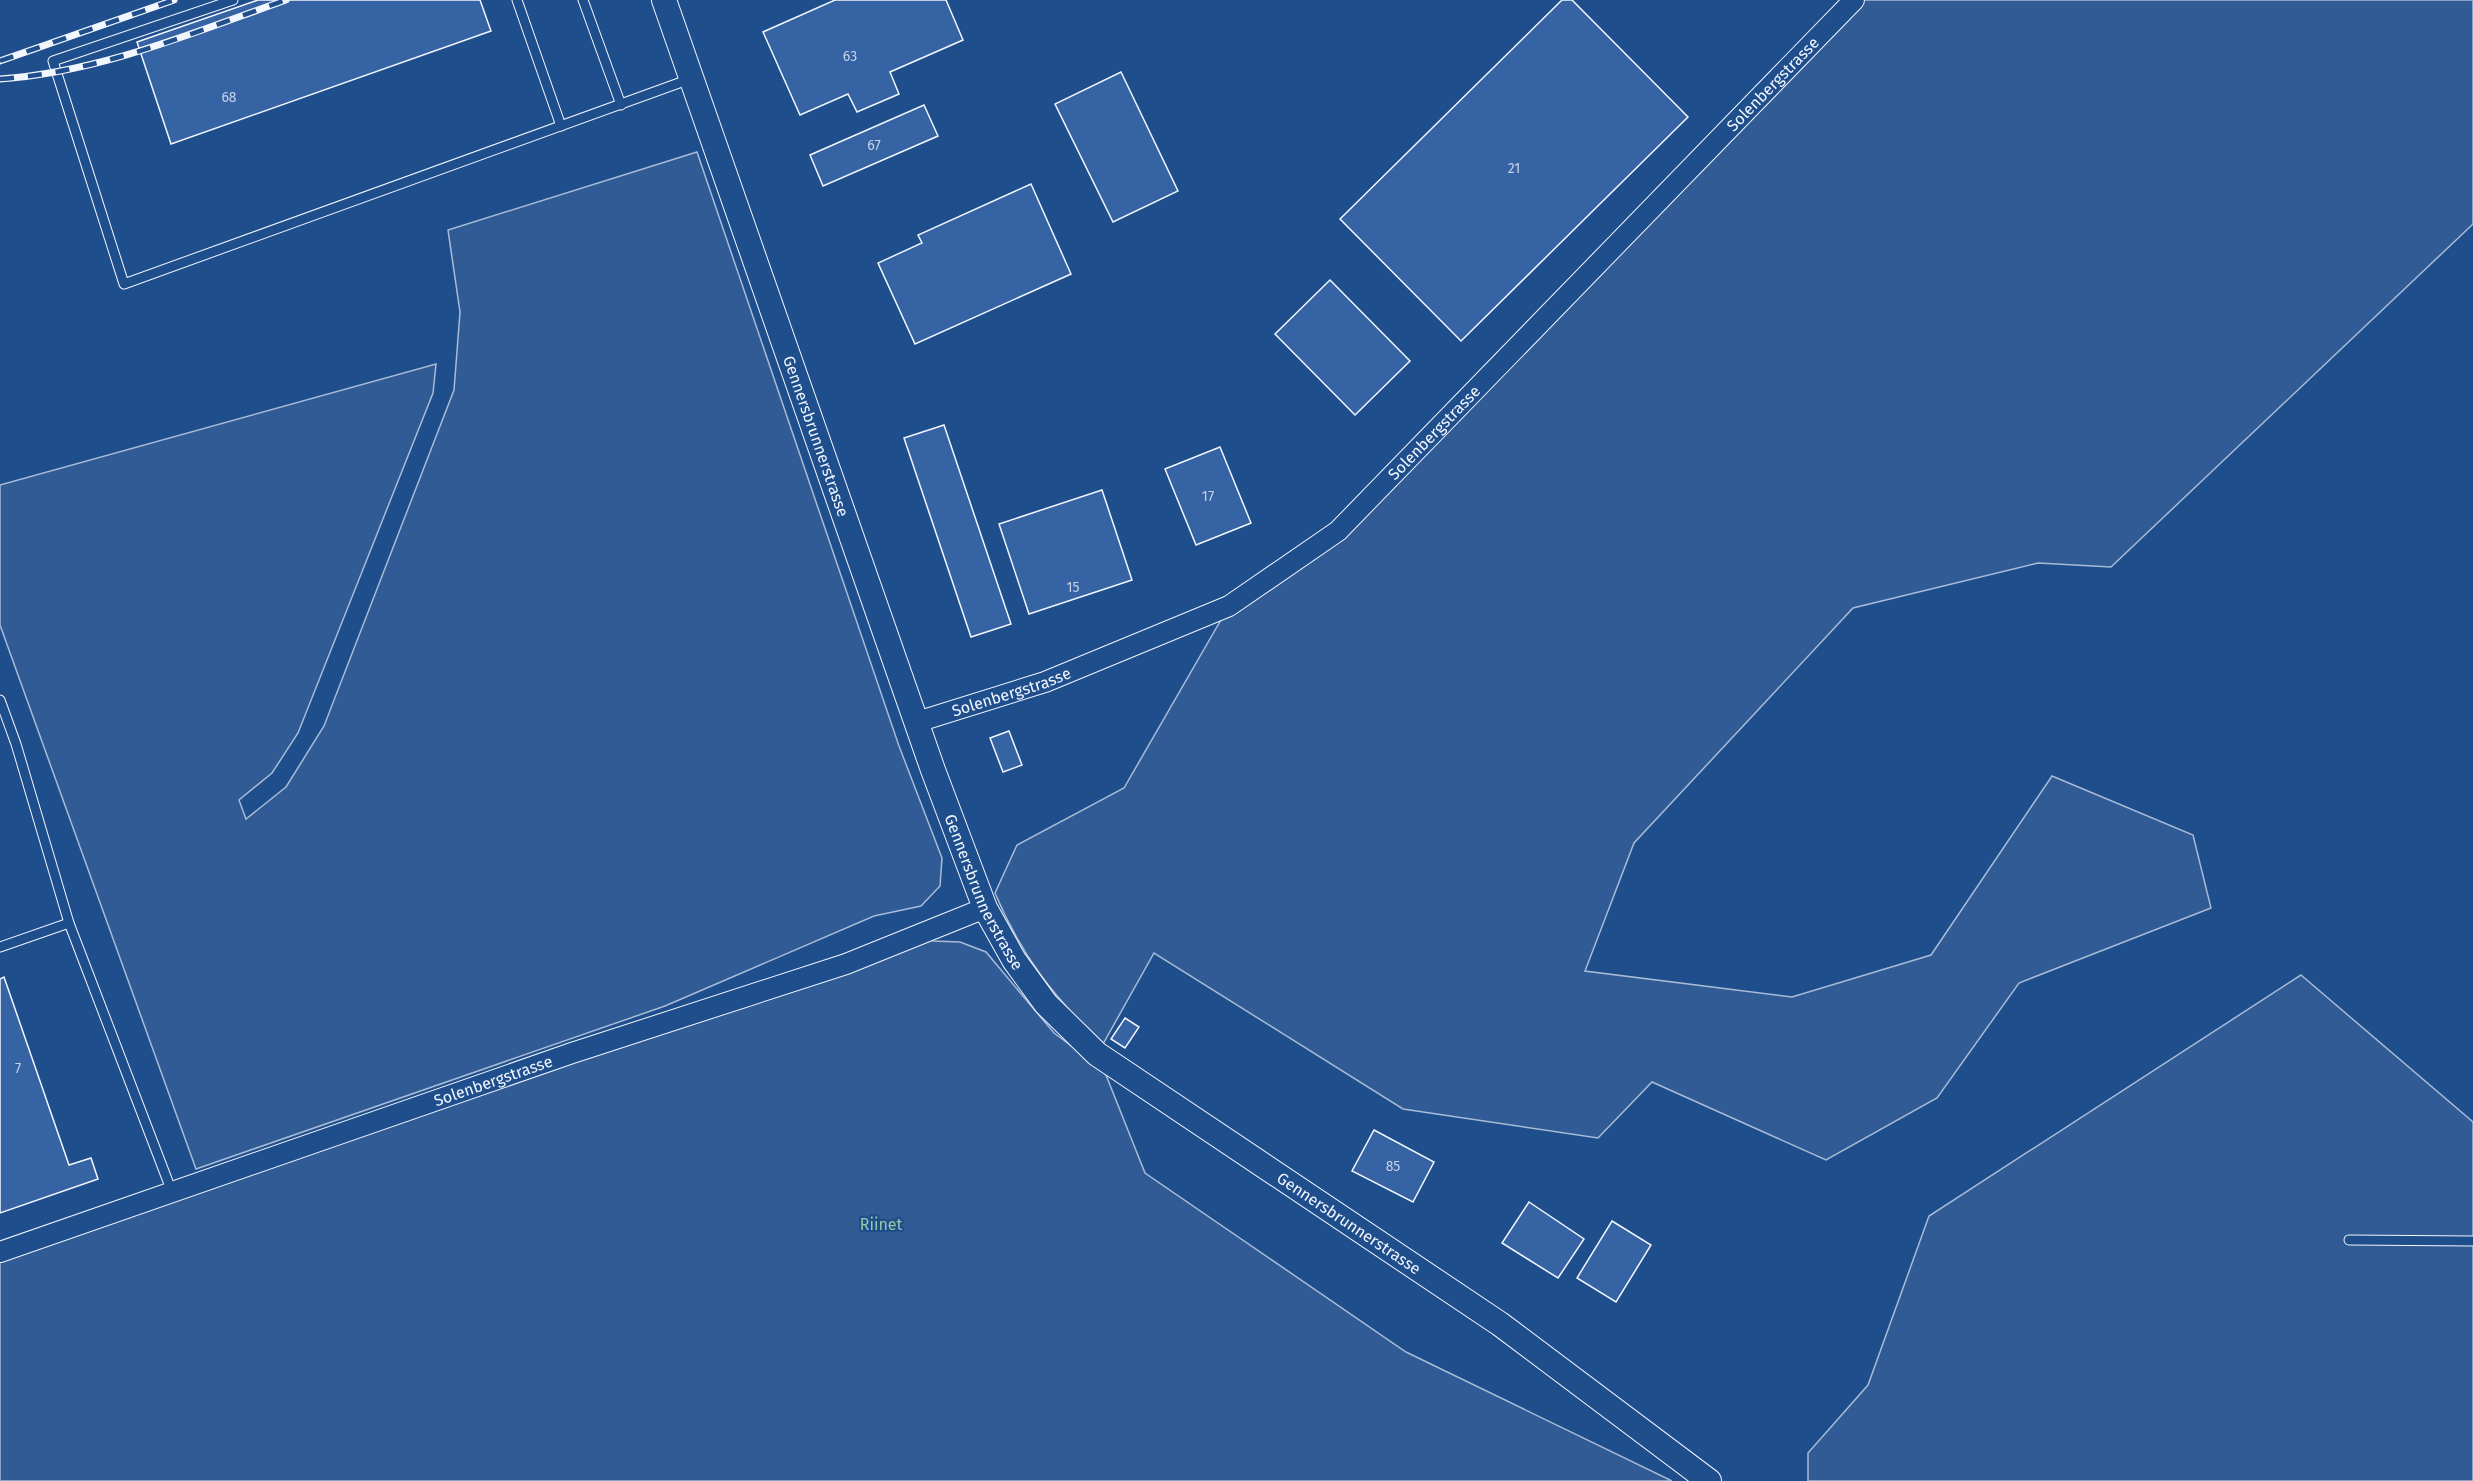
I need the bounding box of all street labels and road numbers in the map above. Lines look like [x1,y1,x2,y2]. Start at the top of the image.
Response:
street label: Solenbergstrasse [1723,33,1823,135]
street label: Gennersbrunnerstrasse [779,353,853,519]
street label: Solenbergstrasse [1384,382,1484,484]
street label: Solenbergstrasse [950,663,1074,721]
street label: Gennersbrunnerstrasse [940,812,1027,974]
street label: Solenbergstrasse [431,1052,555,1110]
street label: Gennersbrunnerstrasse [1273,1168,1424,1278]

